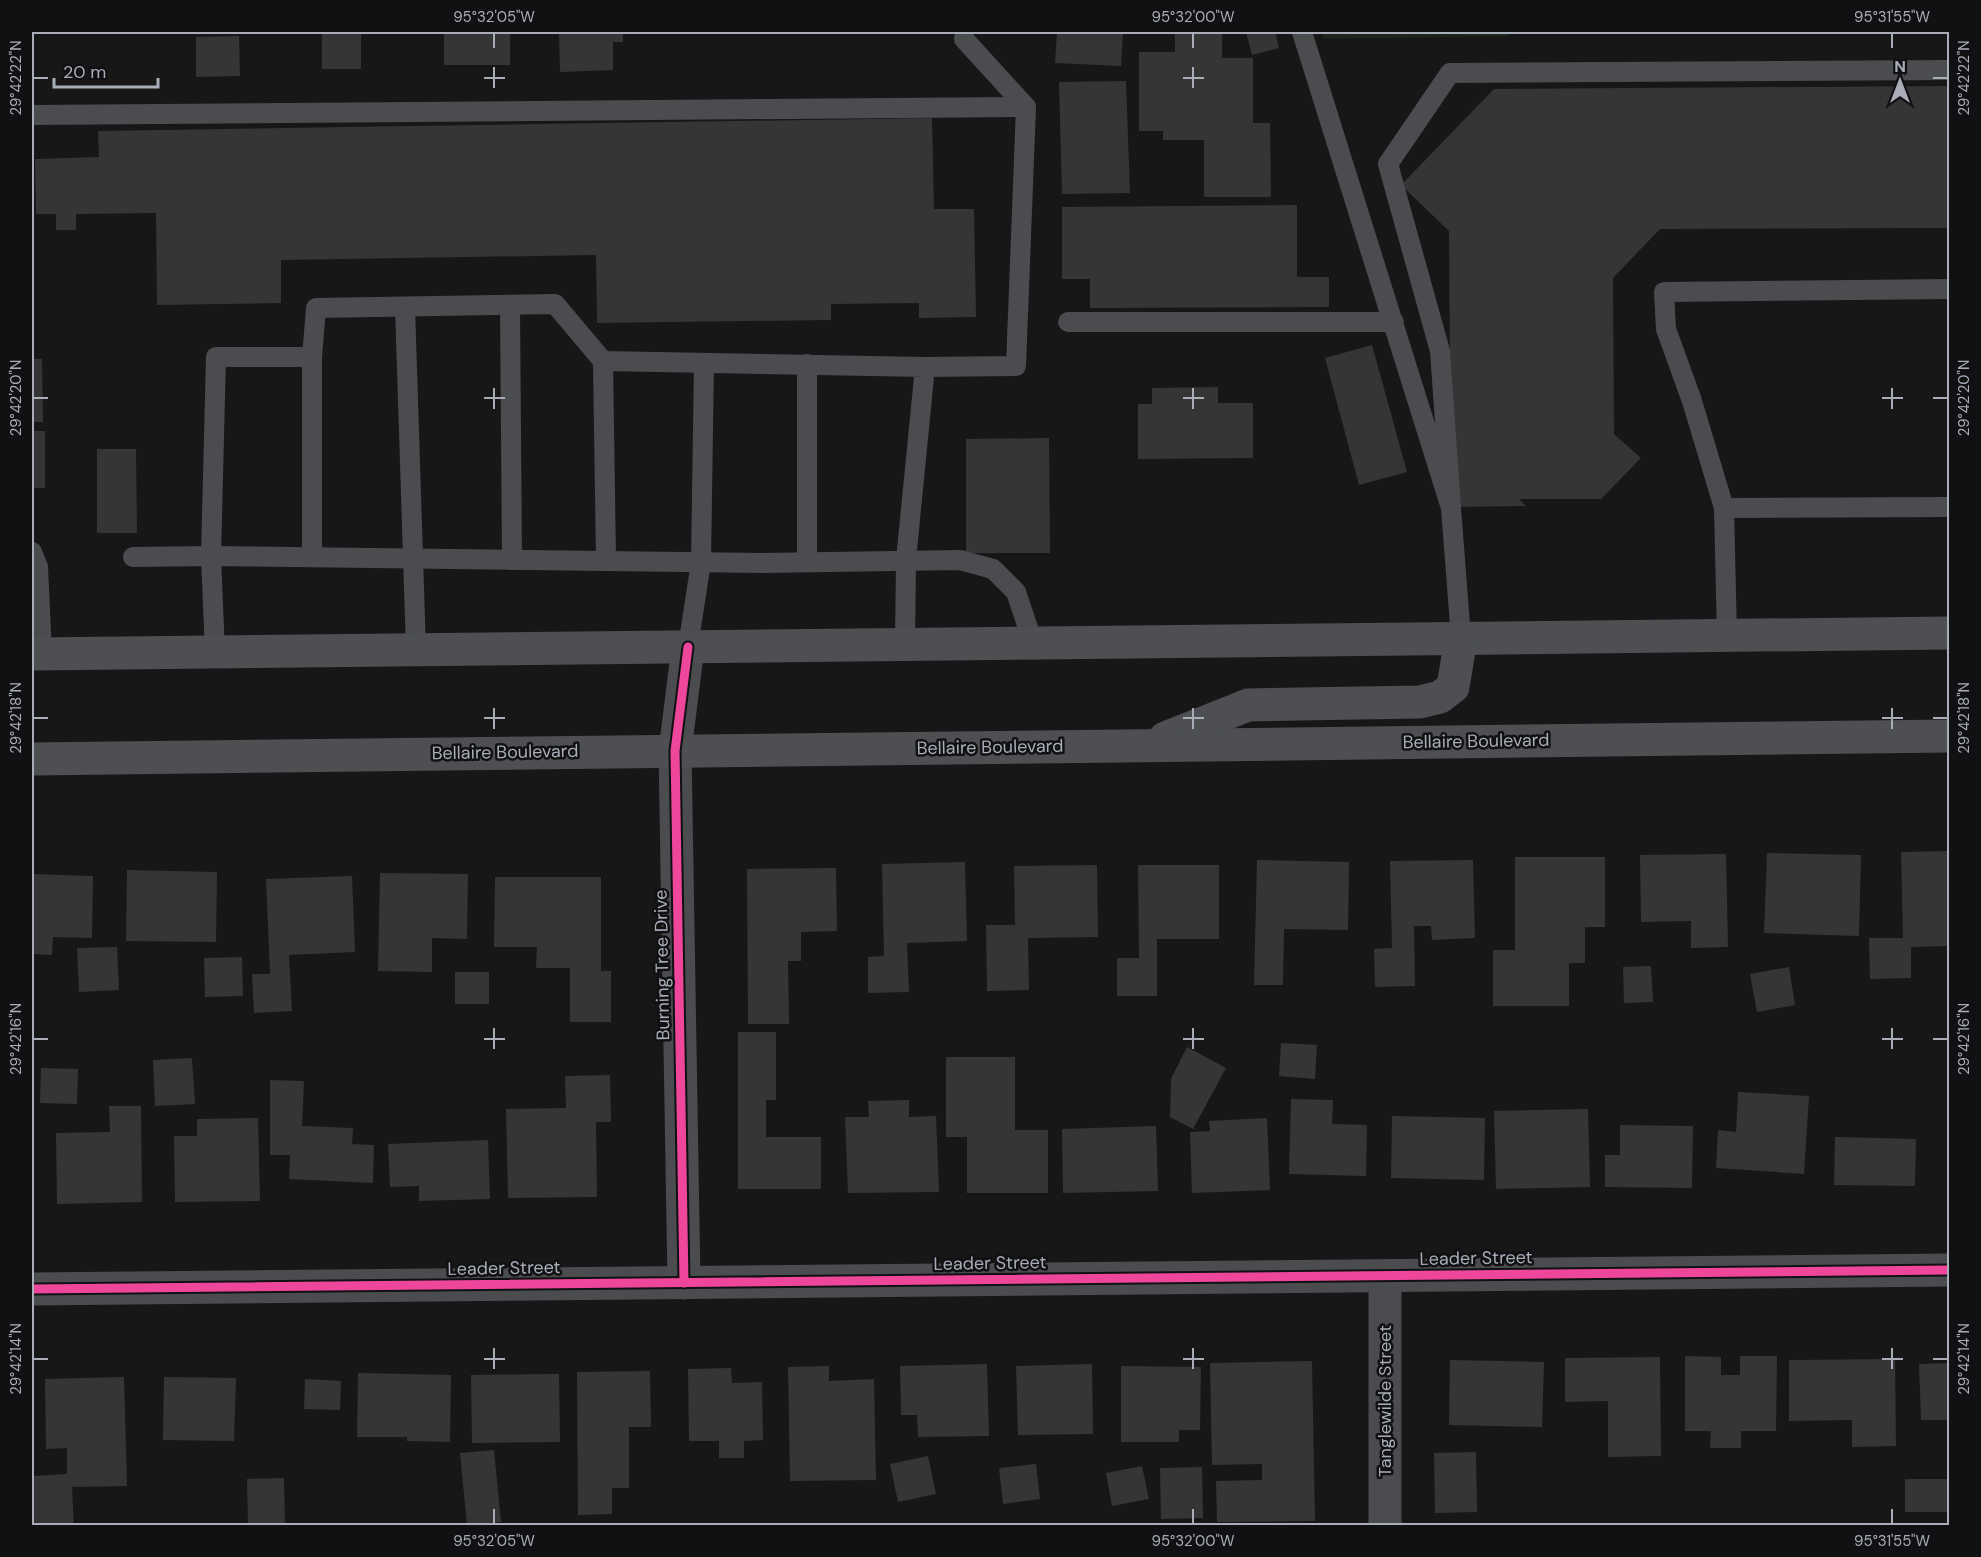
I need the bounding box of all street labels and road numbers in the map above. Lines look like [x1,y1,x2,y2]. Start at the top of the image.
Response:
street label: Bellaire Boulevard [1402,728,1550,754]
street label: Bellaire Boulevard [916,734,1064,760]
street label: Bellaire Boulevard [431,739,579,765]
street label: Burning Tree Drive [649,889,675,1041]
street label: Leader Street [1419,1245,1533,1271]
street label: Leader Street [933,1250,1047,1276]
street label: Leader Street [447,1255,561,1281]
street label: Tanglewilde Street [1373,1325,1397,1477]

